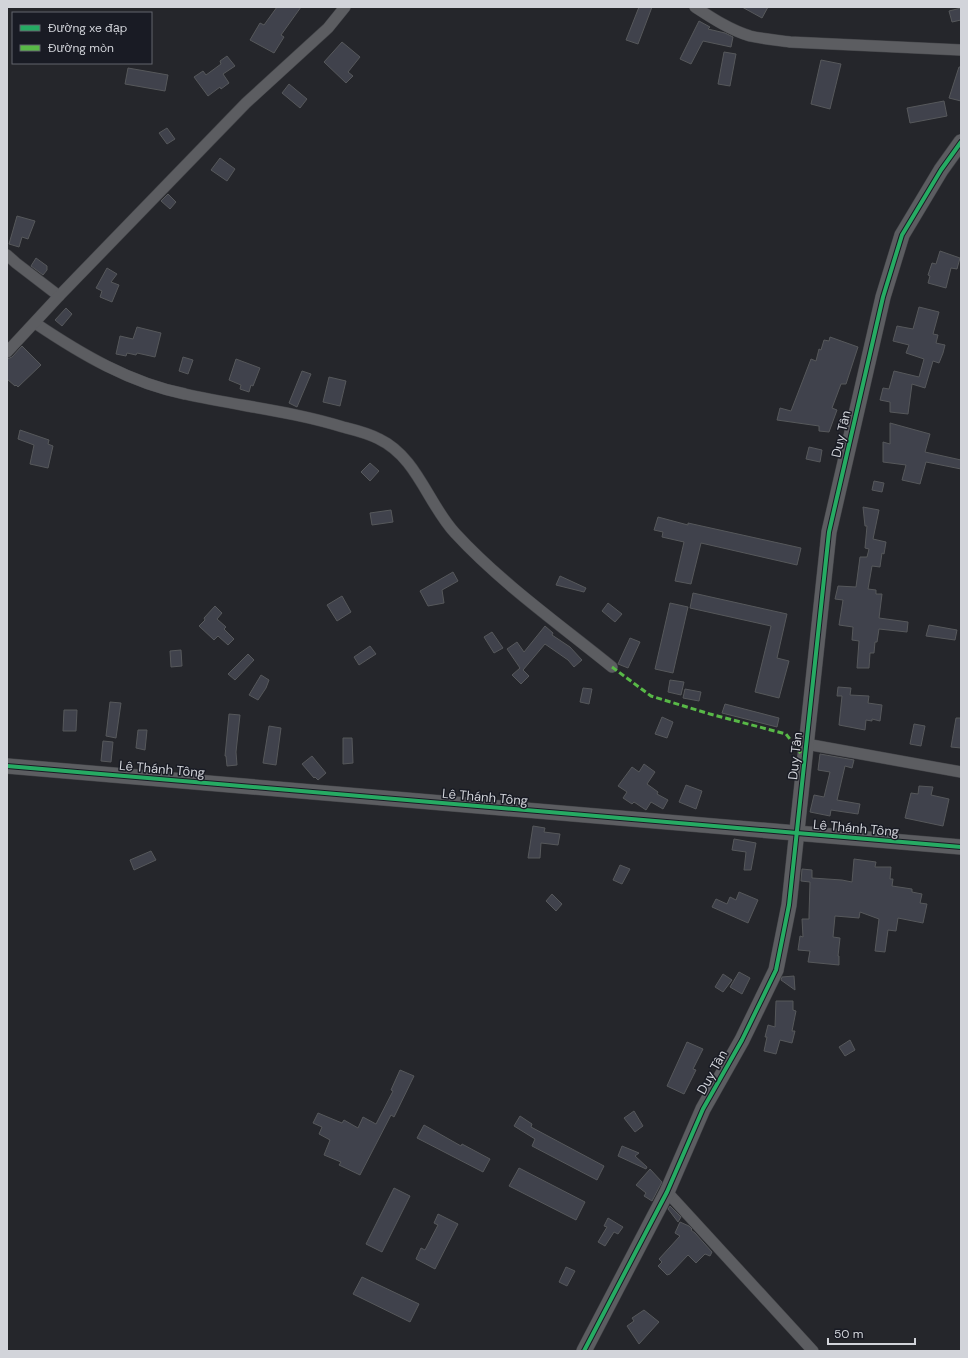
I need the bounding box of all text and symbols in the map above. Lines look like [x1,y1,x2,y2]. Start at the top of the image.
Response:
legend [12,12,152,64]
text: Đường xe đạp [48,20,127,36]
text: Đường mòn [48,40,114,56]
street label: Duy Tân [827,409,855,459]
street label: Duy Tân [784,731,806,781]
street label: Lê Thánh Tông [118,757,206,781]
street label: Lê Thánh Tông [441,785,529,809]
street label: Lê Thánh Tông [812,816,900,840]
street label: Duy Tân [693,1047,731,1097]
scale bar [828,1320,915,1346]
text: 50 m [834,1326,863,1342]

